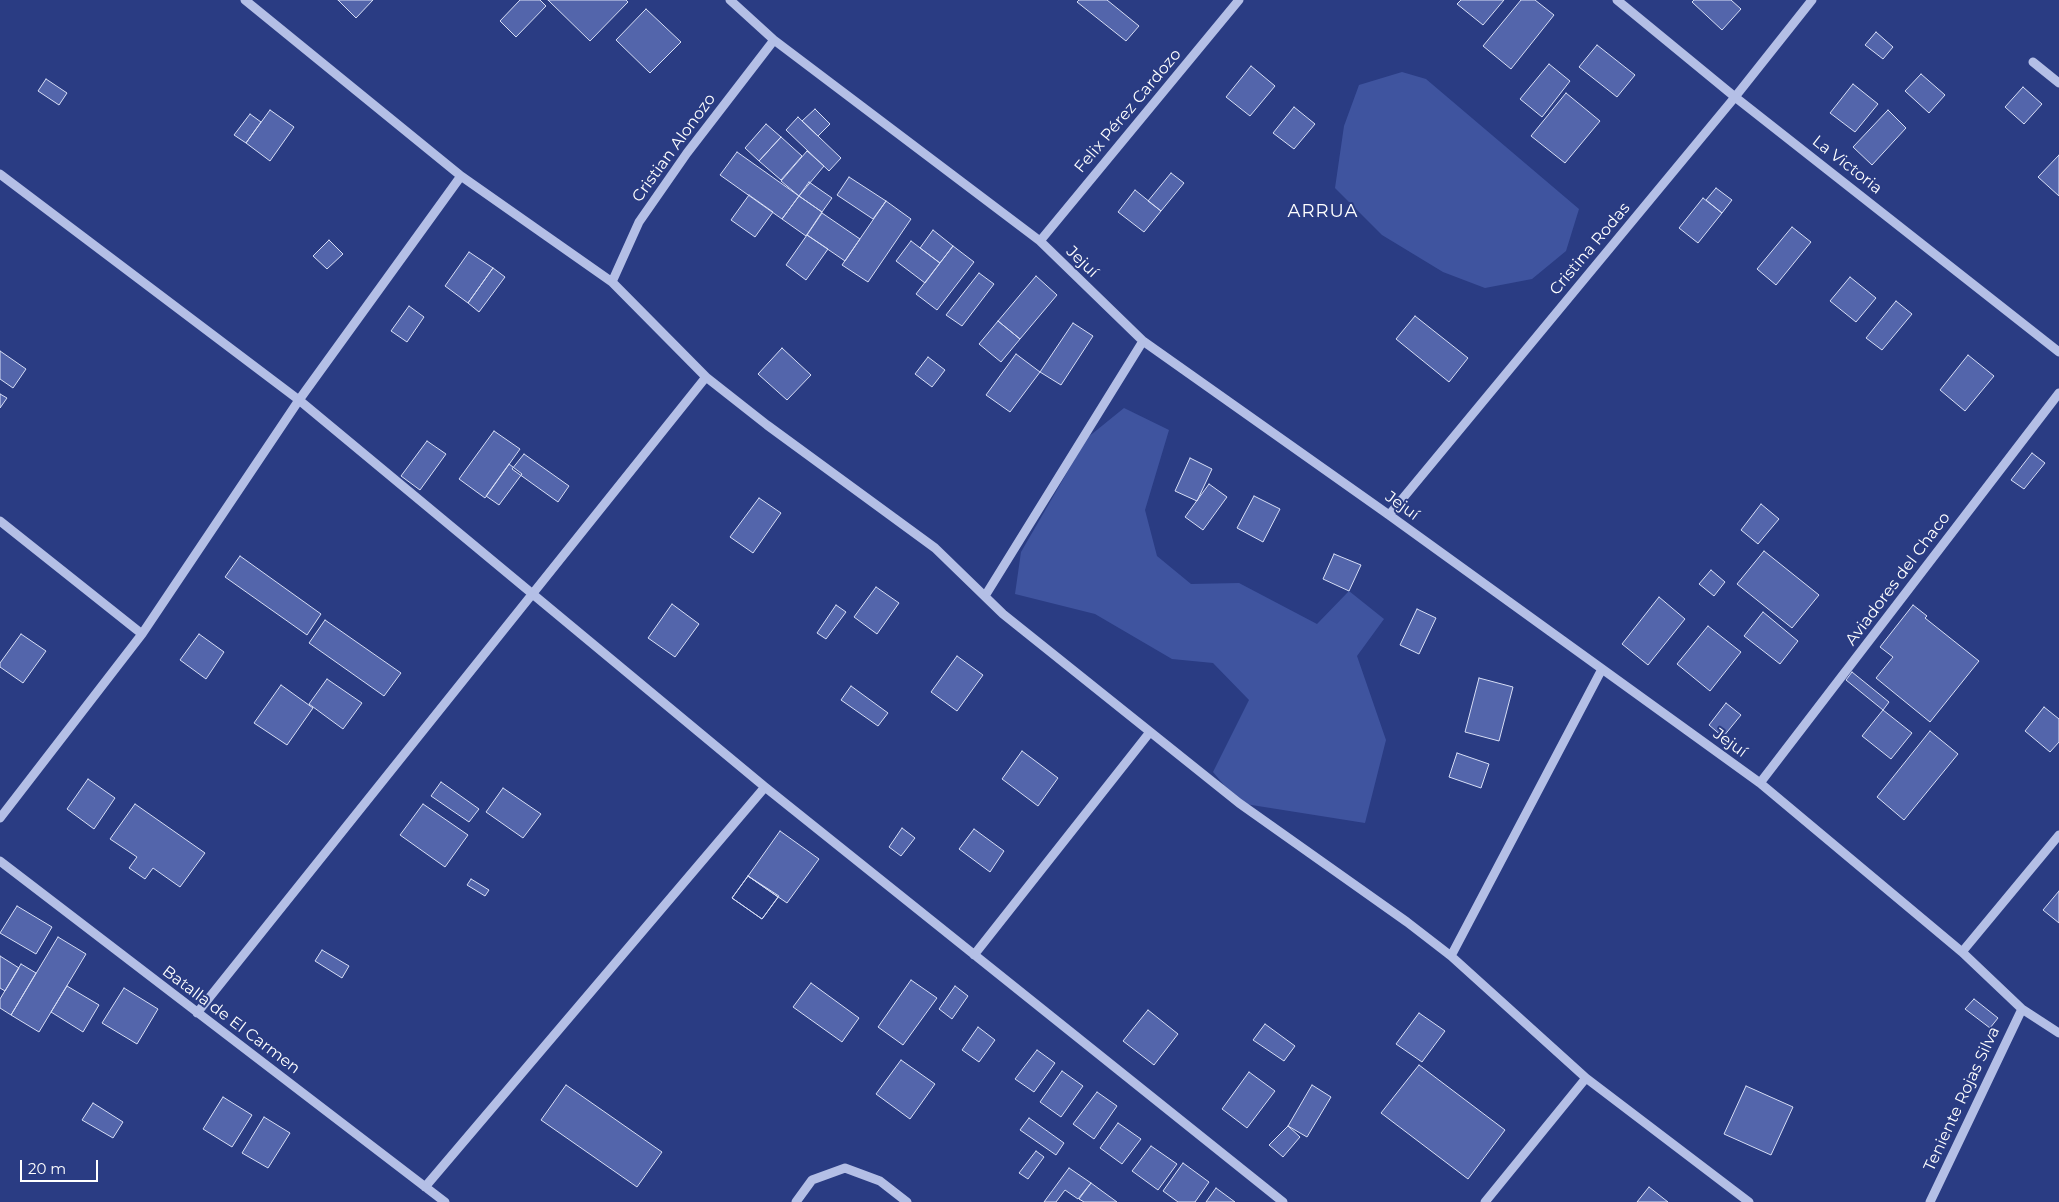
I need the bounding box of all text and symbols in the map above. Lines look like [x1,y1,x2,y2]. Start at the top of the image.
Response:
street label: Felix Pérez Cardozo [1071,45,1185,177]
street label: Cristian Alonozo [628,90,720,206]
street label: La Victoria [1808,132,1886,198]
street label: Cristina Rodas [1546,199,1634,299]
district label: ARRUA [1287,201,1359,223]
street label: Jejuí [1062,242,1102,282]
street label: Jejuí [1381,487,1423,525]
street label: Aviadores del Chaco [1842,509,1954,649]
street label: Jejuí [1709,724,1751,762]
street label: Batalla de El Carmen [158,962,304,1078]
street label: Teniente Rojas Silva [1920,1024,2004,1174]
scale bar [22,1150,100,1182]
text: 20 m [28,1159,66,1178]

